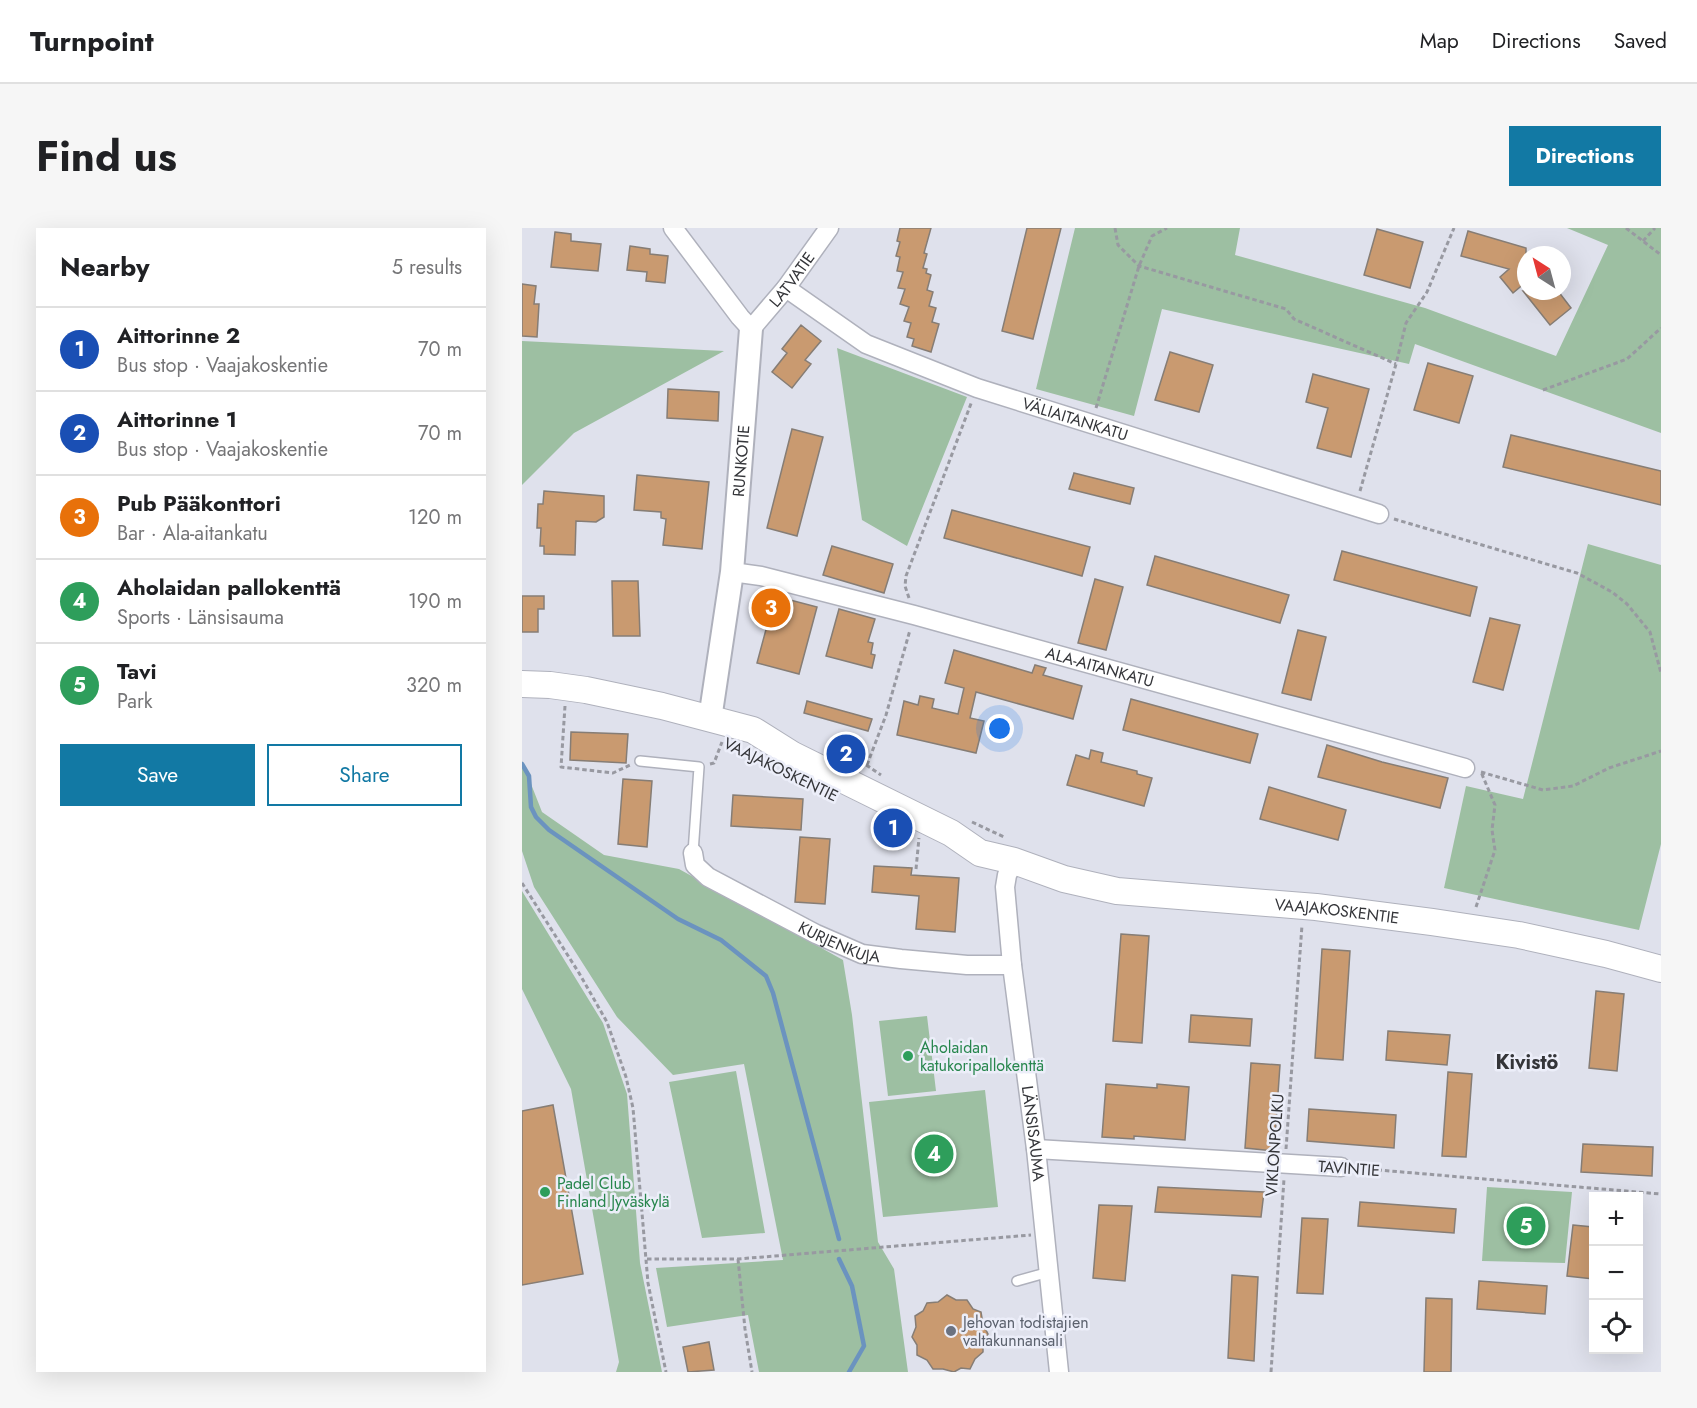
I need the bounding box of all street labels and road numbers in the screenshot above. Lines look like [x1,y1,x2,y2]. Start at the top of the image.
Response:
street label: LATVATIE [764,247,820,312]
street label: VÄLIAITANKATU [1019,392,1131,447]
street label: RUNKOTIE [727,424,755,498]
street label: ALA-AITANKATU [1043,641,1156,693]
street label: VAAJAKOSKENTIE [720,732,842,807]
street label: VAAJAKOSKENTIE [1274,893,1400,930]
street label: KURJENKUJA [794,916,882,968]
street label: LÄNSISAUMA [1016,1084,1050,1183]
street label: VIKLONPOLKU [1259,1093,1290,1197]
street label: TAVINTIE [1317,1155,1381,1182]

